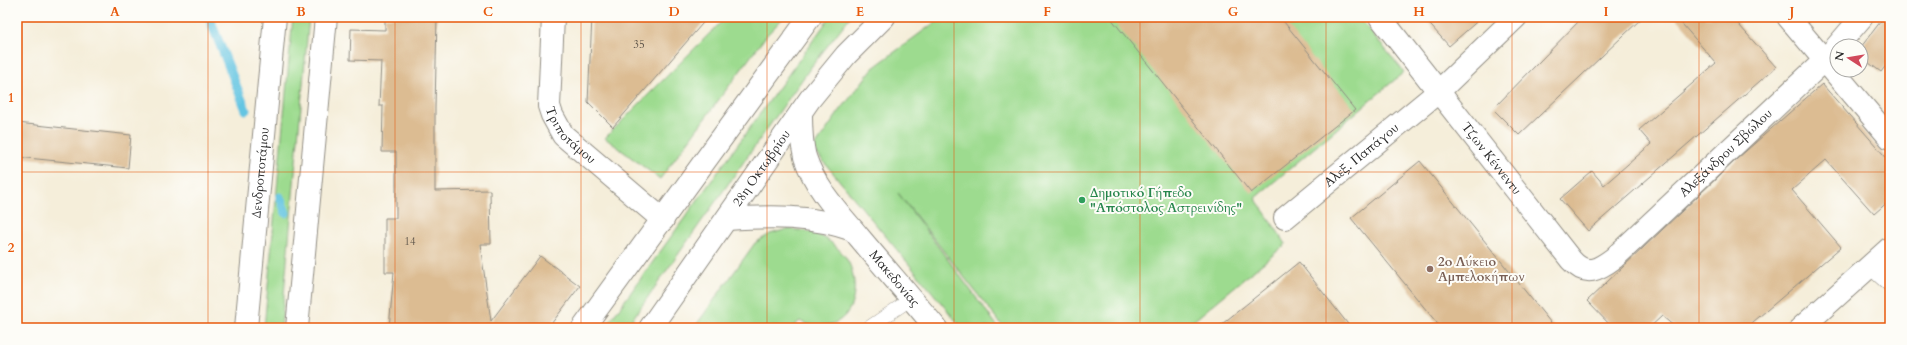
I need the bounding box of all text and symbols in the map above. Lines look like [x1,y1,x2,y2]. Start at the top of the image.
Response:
text: A [110,3,120,21]
text: B [296,3,306,21]
text: C [483,3,493,21]
text: D [668,3,680,21]
text: E [856,3,864,21]
text: F [1043,3,1051,21]
text: G [1228,3,1239,21]
text: H [1413,3,1425,21]
text: I [1603,3,1609,21]
text: J [1788,3,1795,21]
house number: 35 [633,37,645,52]
north arrow [1829,38,1869,78]
text: N [1831,49,1848,62]
text: 1 [8,89,14,107]
street label: Τριποτάμου [541,104,600,168]
street label: Αλεξάνδρου Σβώλου [1675,105,1777,201]
street label: Αλεξ. Παπάγου [1320,119,1403,191]
street label: Τζων Κέννεντυ [1457,119,1525,199]
street label: Δενδροποτάμου [247,126,274,219]
street label: 28η Οκτωβρίου [729,126,795,210]
place label: Δημοτικό Γήπεδο "Απόστολος Αστρεινίδης" [1090,184,1242,217]
marker: Δημοτικό Γήπεδο "Απόστολος Αστρεινίδης" [1077,195,1087,205]
house number: 14 [404,234,416,249]
text: 2 [8,239,15,257]
street label: Μακεδονίας [865,246,924,311]
place label: 2ο Λύκειο Αμπελοκήπων [1438,253,1525,286]
marker: 2ο Λύκειο Αμπελοκήπων [1425,264,1435,274]

